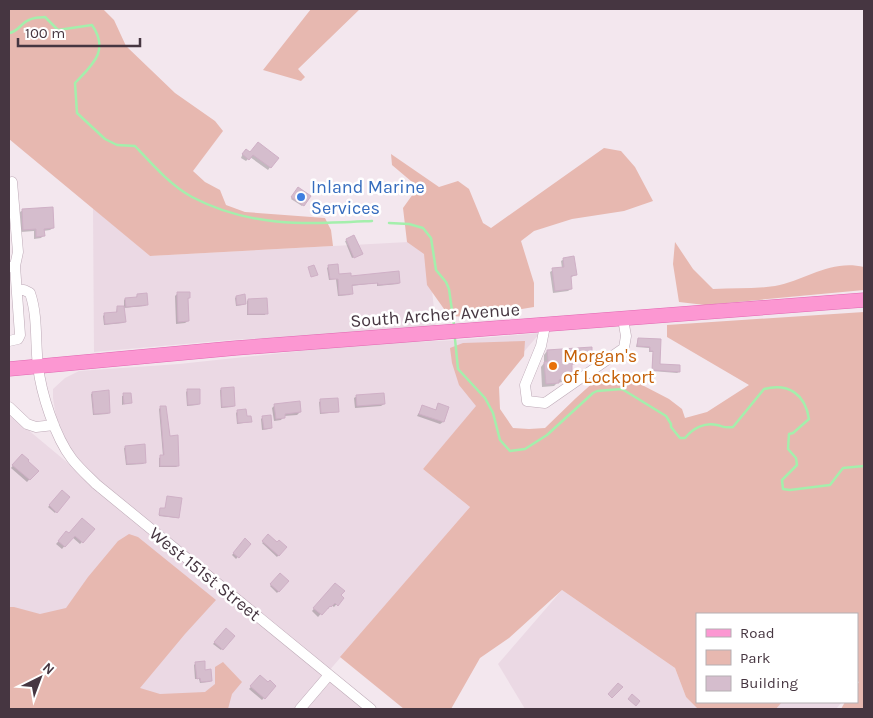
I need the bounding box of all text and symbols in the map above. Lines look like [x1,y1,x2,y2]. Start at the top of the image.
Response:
scale bar [18,15,140,47]
text: 100 m [25,24,65,42]
place label: Inland Marine Services [311,176,425,219]
marker: Inland Marine Services [295,191,307,203]
street label: South Archer Avenue [350,298,520,332]
place label: Morgan's of Lockport [563,345,655,388]
marker: Morgan's of Lockport [547,360,559,372]
street label: West 151st Street [145,522,265,626]
legend [696,613,858,703]
text: Road [740,624,775,642]
text: Park [740,649,770,667]
north arrow [15,653,65,703]
text: N [39,659,58,678]
text: Building [740,674,798,692]

